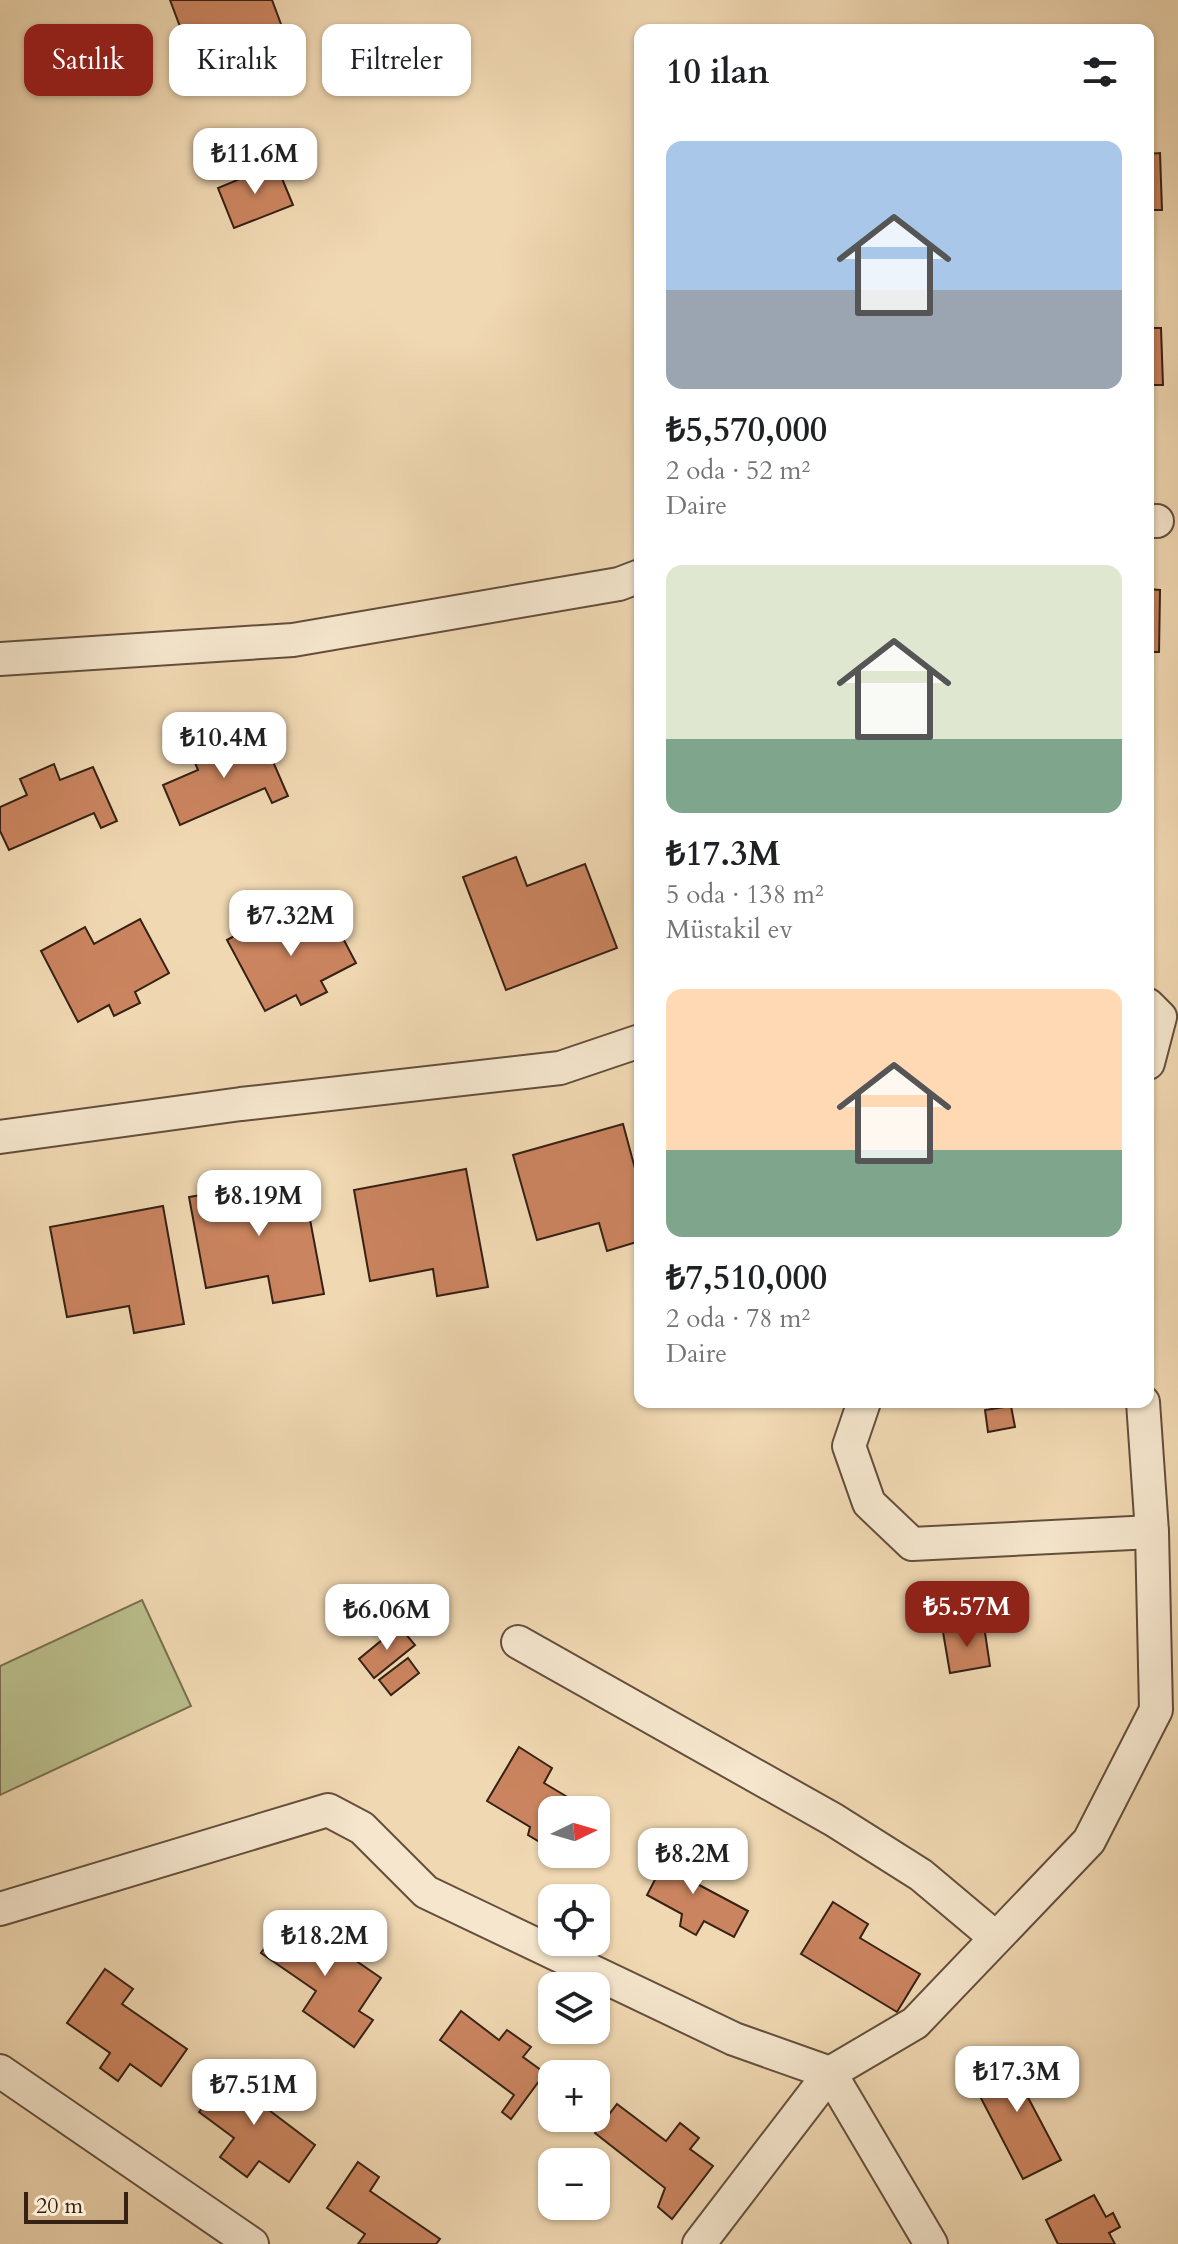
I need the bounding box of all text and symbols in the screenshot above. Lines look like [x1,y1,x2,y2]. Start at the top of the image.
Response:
chip: Satılık [24,24,153,96]
chip: Kiralık [169,24,306,96]
chip: Filtreler [322,24,471,96]
text: 10 ilan [666,49,769,95]
icon: filters [1078,50,1122,94]
pin: ₺11.6M [190,128,320,196]
text: ₺11.6M [211,136,299,171]
icon: home [822,193,966,337]
text: ₺5,570,000 [666,407,827,453]
text: 2 oda · 52 m² [666,453,810,488]
text: Daire [666,488,727,523]
icon: home [822,617,966,761]
pin: ₺10.4M [159,712,289,780]
text: ₺10.4M [180,720,268,755]
text: ₺17.3M [666,831,781,877]
text: 5 oda · 138 m² [666,877,824,912]
pin: ₺7.32M [226,890,356,958]
text: ₺7.32M [247,898,335,933]
text: Müstakil ev [666,912,793,947]
icon: home [822,1041,966,1185]
pin: ₺8.19M [194,1170,324,1238]
text: ₺8.19M [215,1178,303,1213]
text: ₺7,510,000 [666,1255,827,1301]
text: 2 oda · 78 m² [666,1301,810,1336]
text: Daire [666,1336,727,1371]
pin: ₺5.57M [902,1581,1032,1649]
pin: ₺6.06M [322,1584,452,1652]
text: ₺5.57M [923,1589,1011,1624]
text: ₺6.06M [343,1592,431,1627]
north arrow [538,1796,610,1868]
map controls [538,1796,610,2220]
pin: ₺8.2M [637,1828,749,1896]
text: ₺8.2M [656,1836,730,1871]
button: locate [538,1884,610,1956]
pin: ₺18.2M [260,1910,390,1978]
text: ₺18.2M [281,1918,369,1953]
button: layers [538,1972,610,2044]
pin: ₺17.3M [952,2046,1082,2114]
text: ₺17.3M [973,2054,1061,2089]
pin: ₺7.51M [189,2059,319,2127]
button: + [538,2060,610,2132]
text: ₺7.51M [210,2067,298,2102]
button: − [538,2148,610,2220]
scale bar [24,2188,128,2224]
text: 20 m [36,2191,83,2221]

